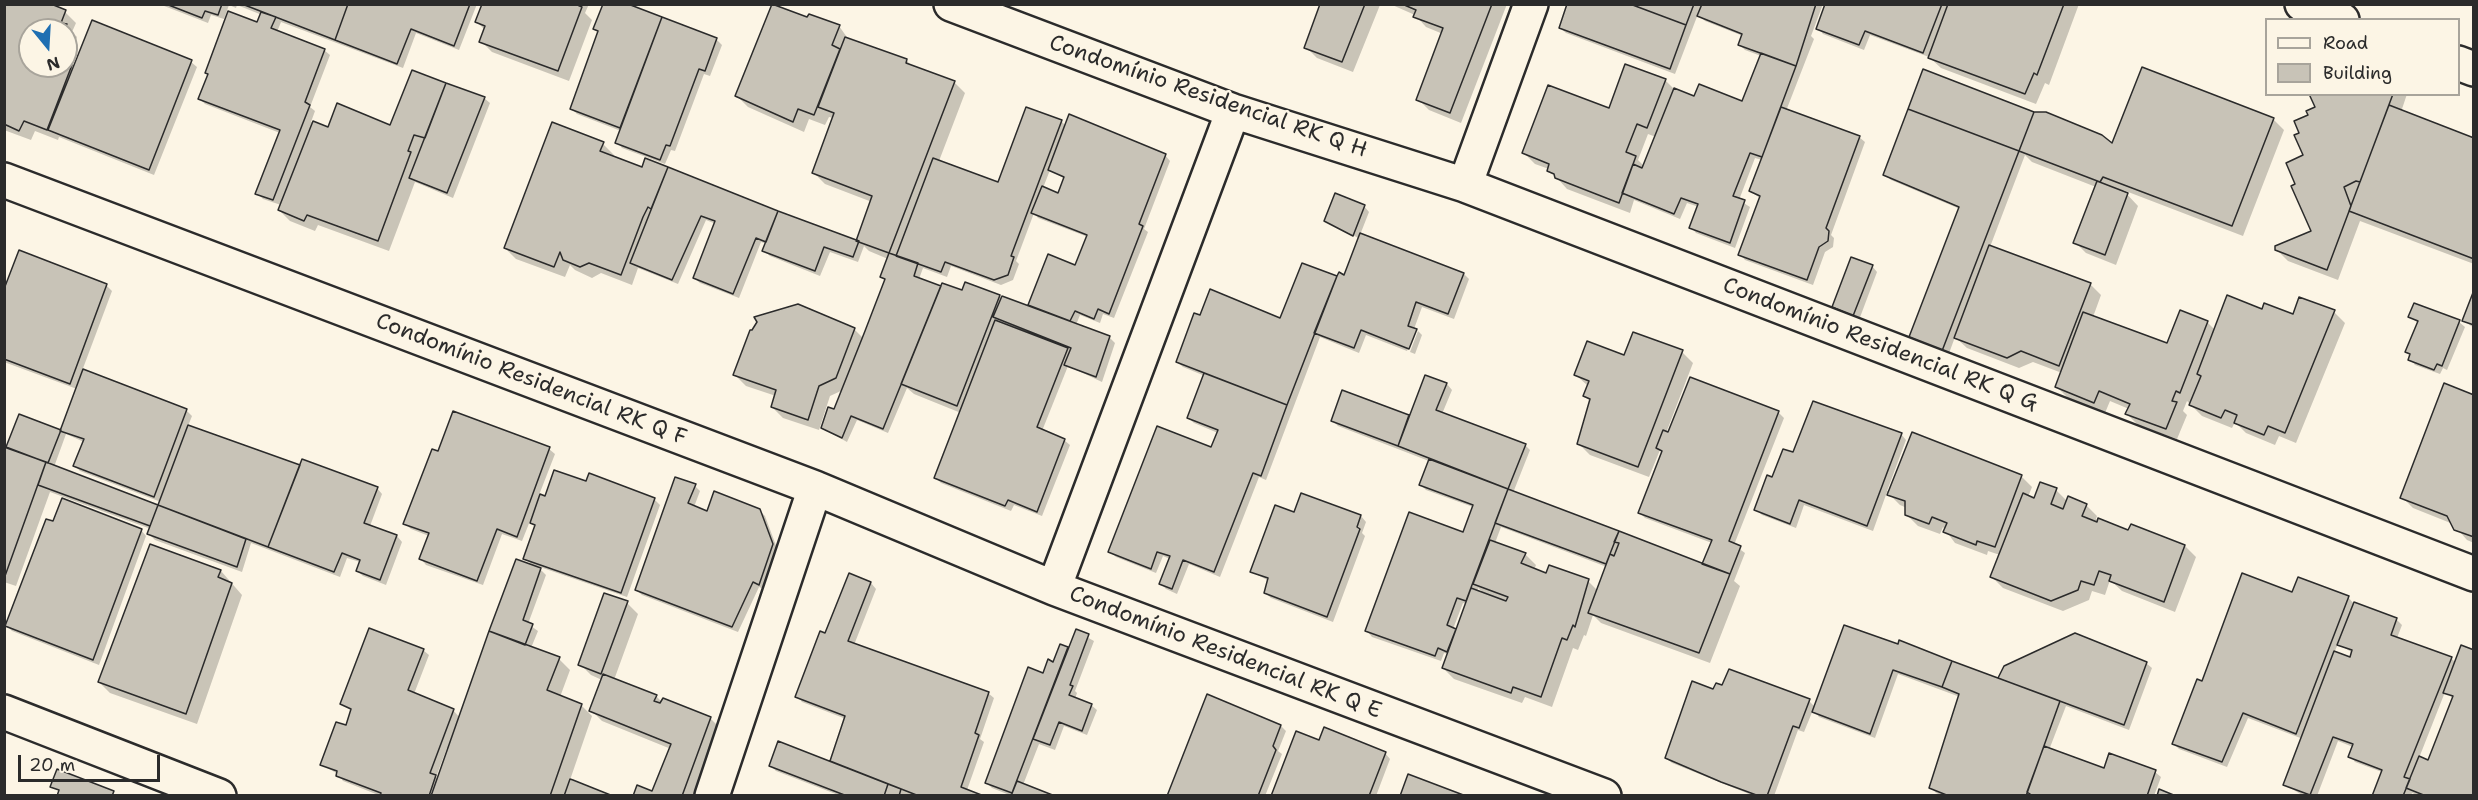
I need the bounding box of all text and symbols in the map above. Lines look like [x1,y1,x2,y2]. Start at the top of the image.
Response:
north arrow [18,18,78,78]
legend [2265,18,2460,96]
street label: Condomínio Residencial RK Q H [1046,30,1370,164]
text: Road [2323,31,2368,55]
text: N [44,52,62,76]
text: Building [2323,61,2392,85]
street label: Condomínio Residencial RK Q G [1719,273,2041,417]
street label: Condomínio Residencial RK Q F [372,308,690,452]
street label: Condomínio Residencial RK Q E [1065,581,1385,725]
scale bar [21,743,164,781]
text: 20 m [29,753,75,777]

